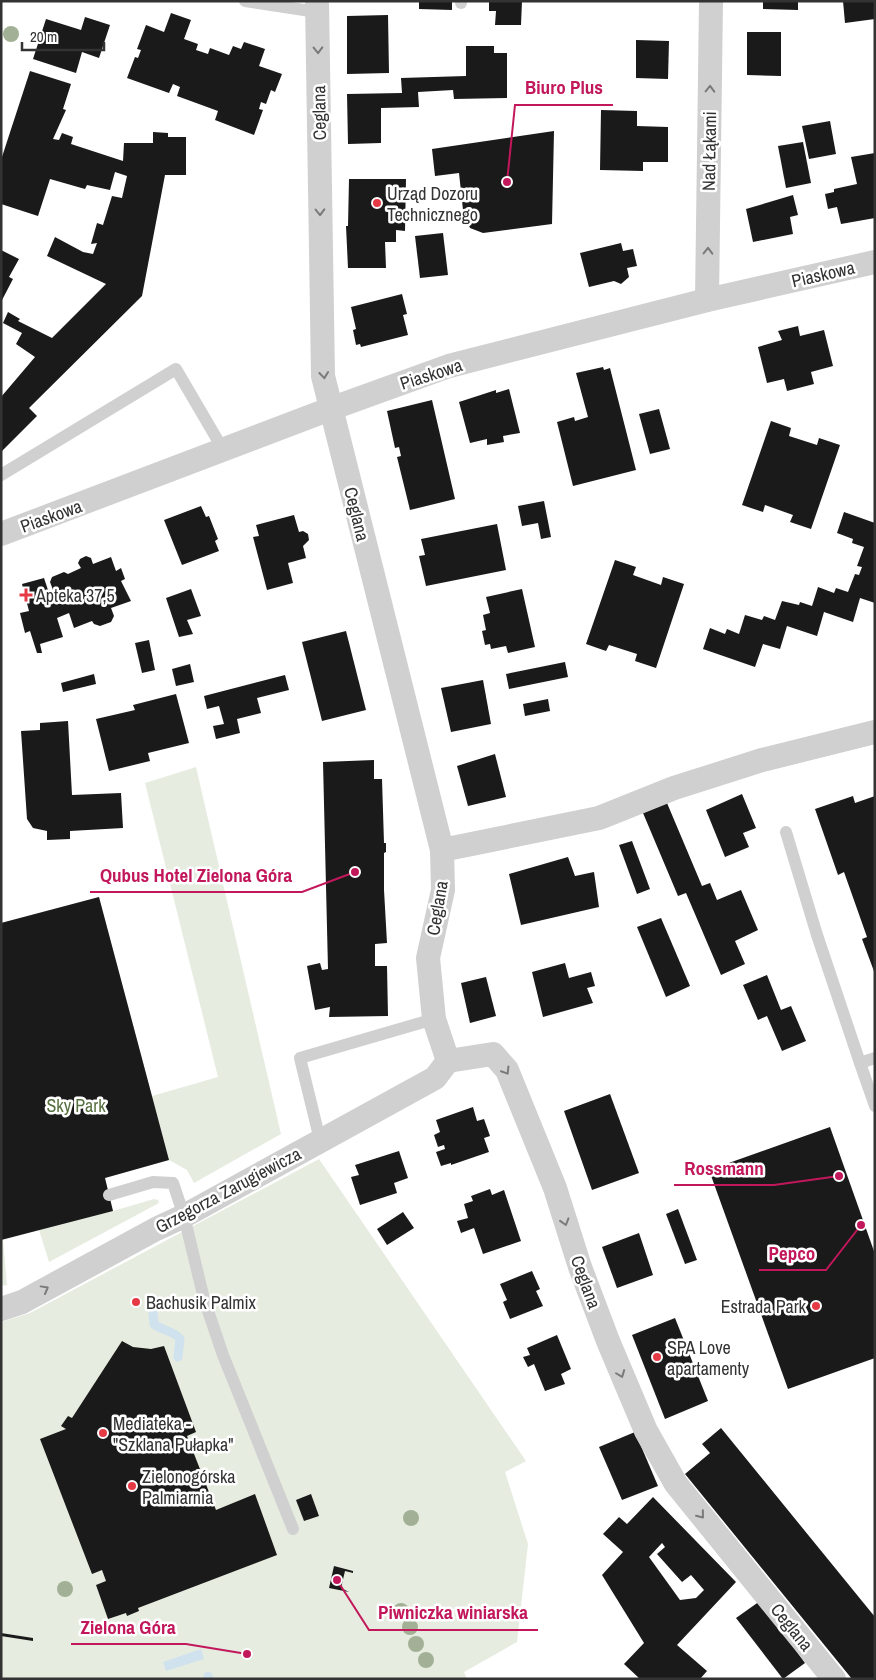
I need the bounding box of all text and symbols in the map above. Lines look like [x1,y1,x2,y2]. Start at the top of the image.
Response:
scale bar [22,20,105,52]
text: 20 m [30,26,57,47]
one-way arrow [312,46,323,54]
callout: Biuro Plus [515,71,613,105]
text: Biuro Plus [525,74,603,100]
one-way arrow [705,84,715,92]
street label: Ceglana [306,85,332,141]
street label: Nad Łąkami [696,111,722,191]
place label: Urząd Dozoru Technicznego [387,181,478,227]
marker: Urząd Dozoru Technicznego [371,197,383,209]
one-way arrow [315,209,326,217]
one-way arrow [703,247,713,254]
street label: Piaskowa [789,255,857,293]
street label: Piaskowa [397,352,465,396]
one-way arrow [318,371,329,379]
street label: Ceglana [338,484,376,544]
street label: Piaskowa [17,493,85,539]
place label: Apteka 37,5 [35,583,115,608]
marker: Apteka 37,5 [20,589,32,601]
callout: Qubus Hotel Zielona Góra [90,858,302,892]
text: Qubus Hotel Zielona Góra [100,862,292,888]
street label: Ceglana [420,879,454,937]
one-way arrow [500,1065,509,1075]
park label: Sky Park [46,1093,106,1118]
street label: Grzegorza Zarugiewicza [151,1141,305,1239]
callout: Rossmann [674,1151,774,1185]
text: Rossmann [684,1155,764,1181]
one-way arrow [560,1217,570,1225]
callout: Pepco [759,1236,826,1270]
text: Pepco [769,1240,815,1266]
street label: Ceglana [565,1252,607,1312]
one-way arrow [40,1285,49,1295]
place label: Bachusik Palmix [146,1290,257,1315]
place label: Estrada Park [721,1294,807,1319]
marker: Bachusik Palmix [130,1296,142,1308]
marker: Estrada Park [810,1300,822,1312]
place label: SPA Love apartamenty [667,1335,750,1381]
marker: SPA Love apartamenty [651,1351,663,1363]
one-way arrow [615,1370,625,1378]
place label: Mediateka - "Szklana Pułapka" [113,1411,233,1457]
marker: Mediateka - "Szklana Pułapka" [97,1427,109,1439]
place label: Zielonogórska Palmiarnia [142,1464,236,1510]
marker: Zielonogórska Palmiarnia [126,1480,138,1492]
one-way arrow [696,1509,705,1518]
callout: Piwniczka winiarska [369,1596,538,1630]
street label: Ceglana [765,1598,819,1656]
text: Piwniczka winiarska [378,1599,528,1625]
callout: Zielona Góra [71,1610,186,1644]
text: Zielona Góra [80,1614,176,1640]

